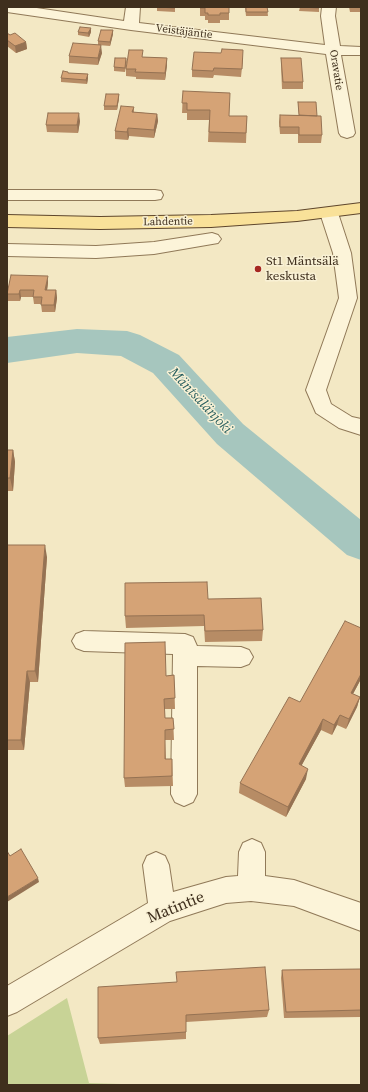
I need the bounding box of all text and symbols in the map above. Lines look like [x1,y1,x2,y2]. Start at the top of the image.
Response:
street label: Veistäjäntie [155,22,213,42]
street label: Oravatie [326,49,346,91]
street label: Lahdentie [143,215,193,229]
place label: St1 Mäntsälä keskusta [266,254,339,285]
marker: St1 Mäntsälä keskusta [253,264,263,274]
water label: Mäntsälänjoki [165,364,235,438]
street label: Matintie [145,888,207,928]

